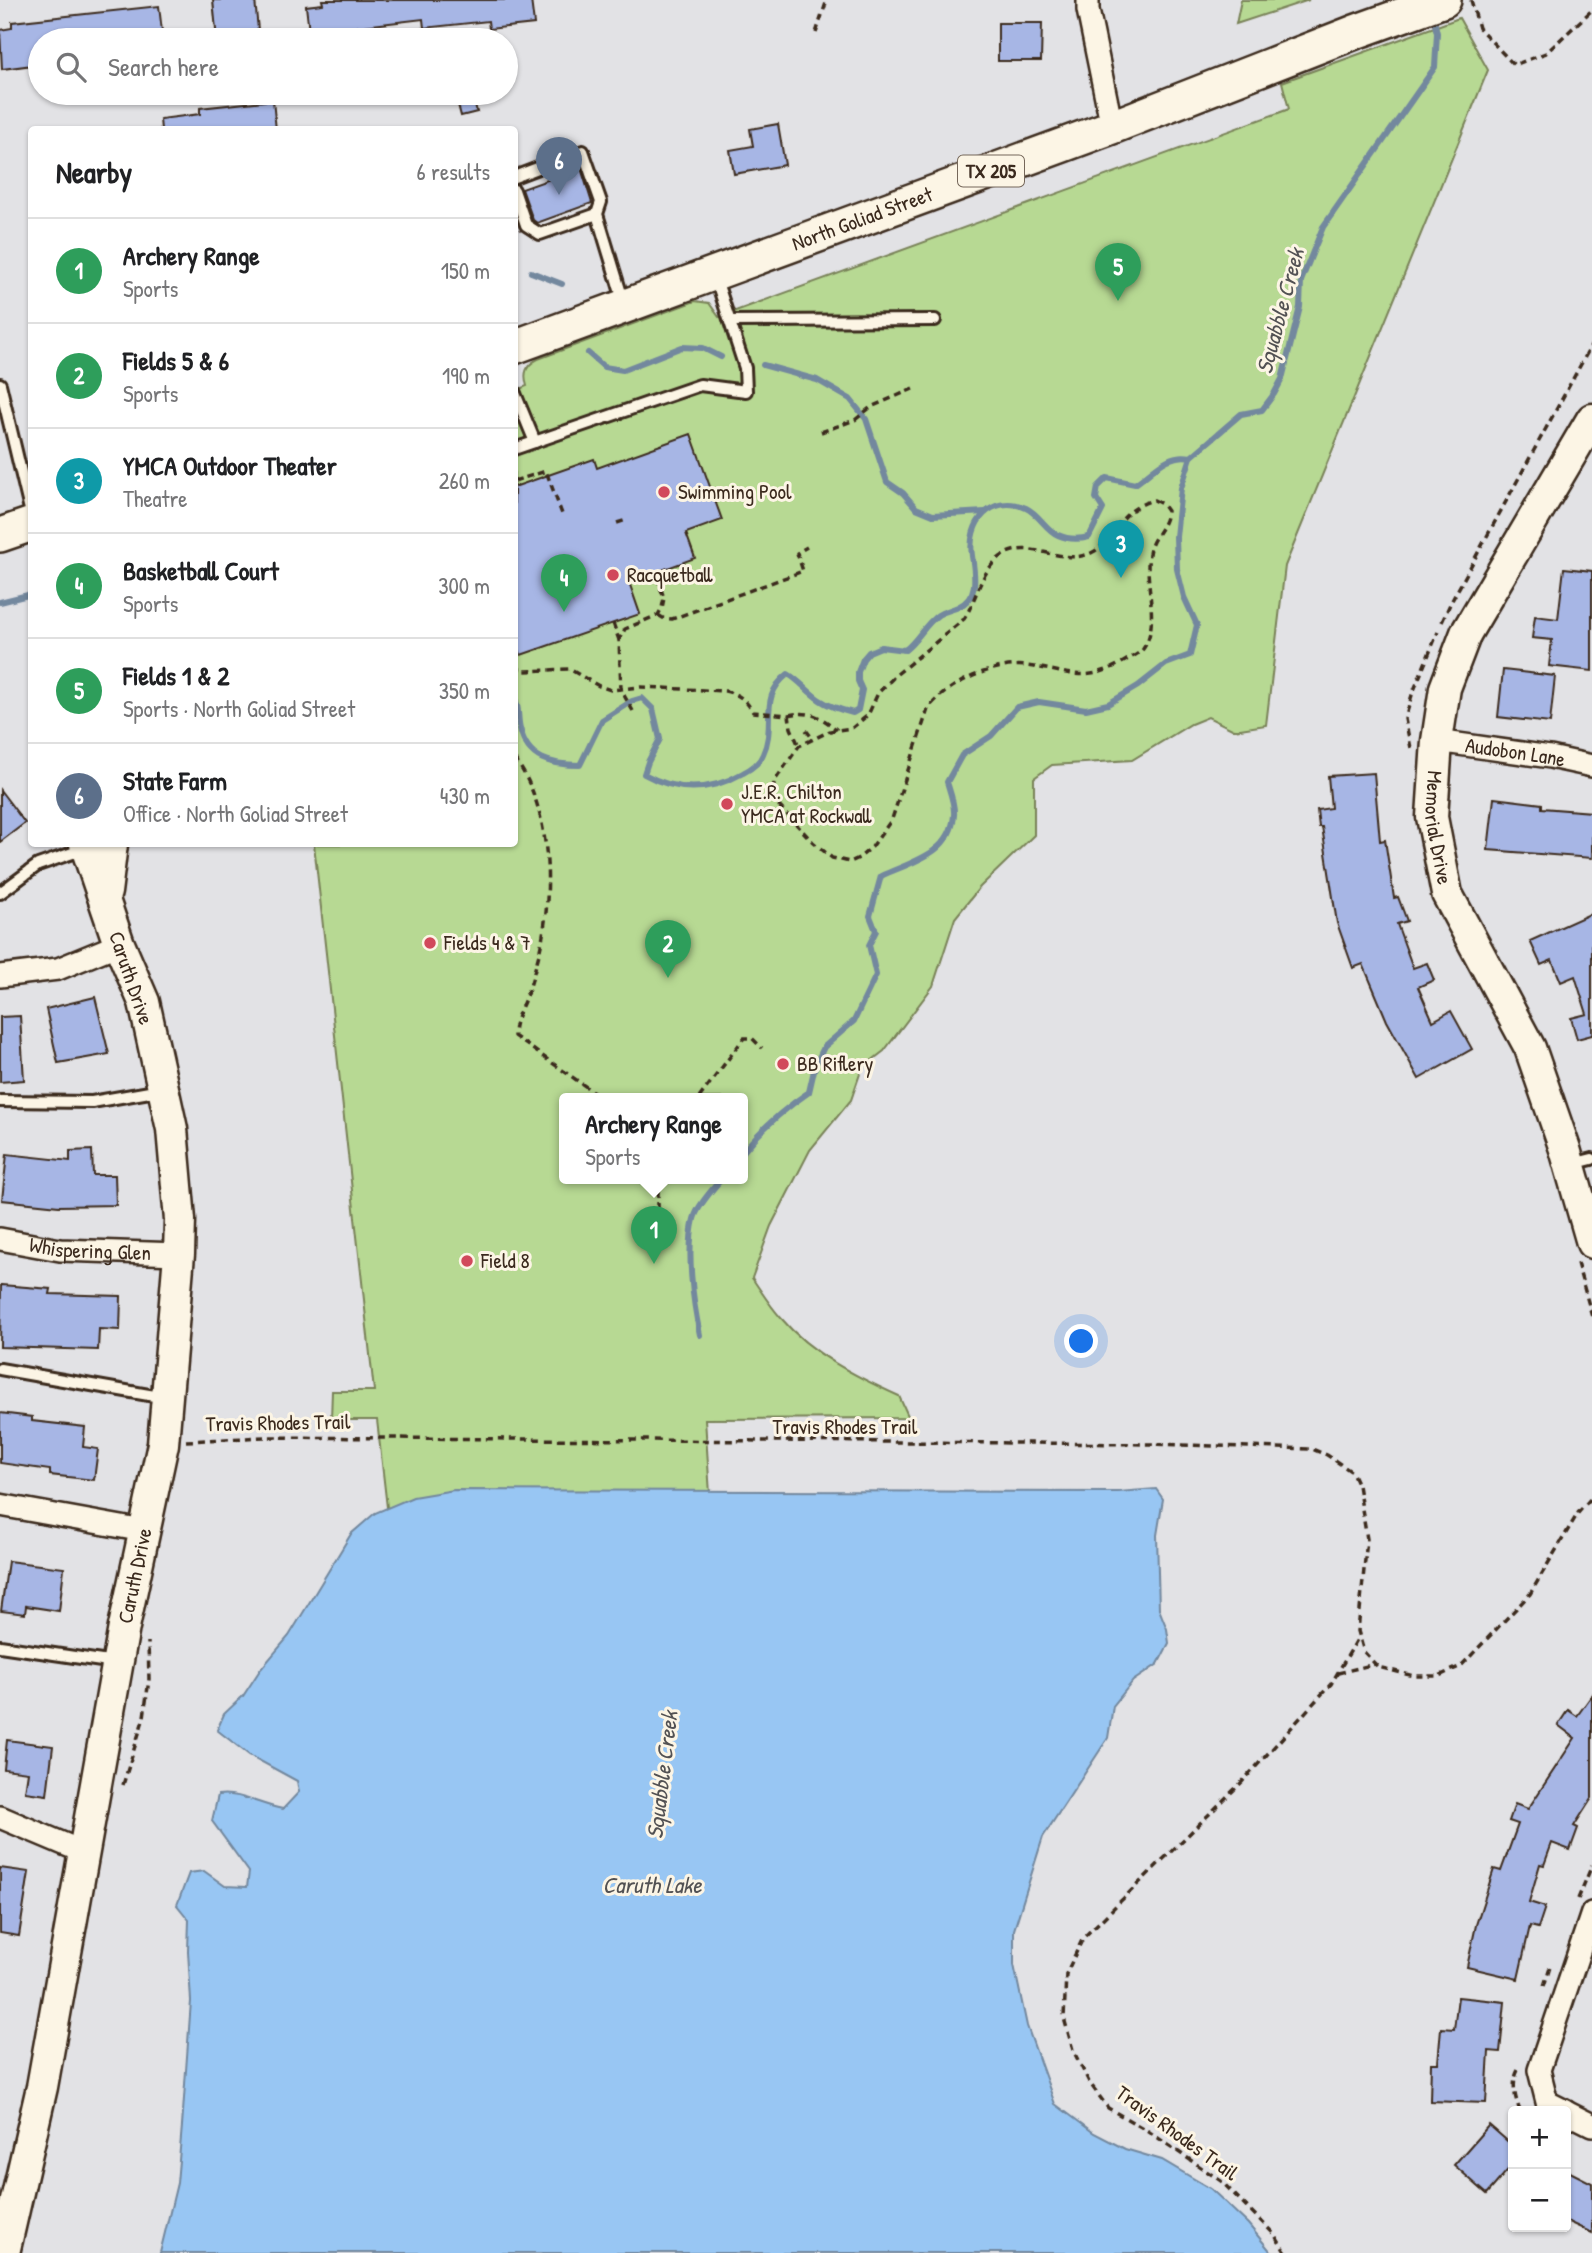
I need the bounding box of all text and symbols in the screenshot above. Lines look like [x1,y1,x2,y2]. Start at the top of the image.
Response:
search box [28,28,518,105]
icon: search [52,48,90,86]
text: Search here [108,49,219,84]
pin: 6 [536,137,582,195]
text: Nearby [56,152,132,192]
road number: TX 205 [958,155,1024,186]
text: 6 results [417,156,490,187]
street label: North Goliad Street [788,179,937,258]
text: Archery Range [123,238,260,273]
pin: 5 [1095,243,1141,301]
water label: Squabble Creek [1248,243,1313,377]
text: 1 [75,255,83,286]
text: 150 m [441,255,490,286]
text: Sports [123,273,178,304]
text: Fields 5 & 6 [123,343,229,378]
text: 2 [74,360,84,391]
text: 190 m [442,360,490,391]
text: Sports [123,378,178,409]
text: YMCA Outdoor Theater [123,448,337,483]
text: 3 [74,465,84,496]
text: 260 m [439,465,490,496]
place label: Swimming Pool [678,477,792,506]
text: Theatre [123,483,188,514]
marker: Swimming Pool [656,484,672,500]
pin: 3 [1098,520,1144,578]
text: Basketball Court [123,553,279,588]
pin: 4 [541,554,587,612]
place label: Racquetball [627,560,714,589]
marker: Racquetball [605,567,621,583]
text: 4 [75,570,83,601]
text: 300 m [438,570,490,601]
text: Sports [123,588,178,619]
text: Fields 1 & 2 [123,658,229,693]
text: 5 [74,675,84,706]
text: 350 m [439,675,490,706]
text: Sports · North Goliad Street [123,693,355,724]
street label: Audobon Lane [1463,730,1568,774]
text: State Farm [123,763,227,798]
street label: Memorial Drive [1418,770,1460,887]
place label: J.E.R. Chilton YMCA at Rockwall [741,777,872,830]
text: 6 [74,780,84,811]
text: 430 m [440,780,490,811]
marker: J.E.R. Chilton YMCA at Rockwall [719,796,735,812]
text: Office · North Goliad Street [123,798,348,829]
pin: 2 [645,920,691,978]
street label: Caruth Drive [102,927,161,1028]
place label: Fields 4 & 7 [443,928,531,957]
marker: Fields 4 & 7 [422,935,438,951]
place label: BB Riflery [797,1049,874,1078]
marker: BB Riflery [775,1056,791,1072]
popup [559,1093,748,1184]
text: Archery Range [585,1106,722,1141]
text: Sports [585,1141,640,1172]
pin: 1 [631,1206,677,1264]
street label: Whispering Glen [27,1230,151,1267]
place label: Field 8 [480,1246,530,1275]
marker: Field 8 [459,1253,475,1269]
your location [1064,1324,1098,1358]
street label: Travis Rhodes Trail [205,1407,351,1438]
street label: Travis Rhodes Trail [773,1412,918,1441]
street label: Caruth Drive [110,1525,159,1626]
water label: Squabble Creek [638,1707,686,1841]
water label: Caruth Lake [603,1869,702,1900]
street label: Travis Rhodes Trail [1110,2078,1245,2187]
map controls [1508,2106,1571,2232]
button: + [1508,2106,1571,2169]
button: − [1508,2169,1571,2232]

